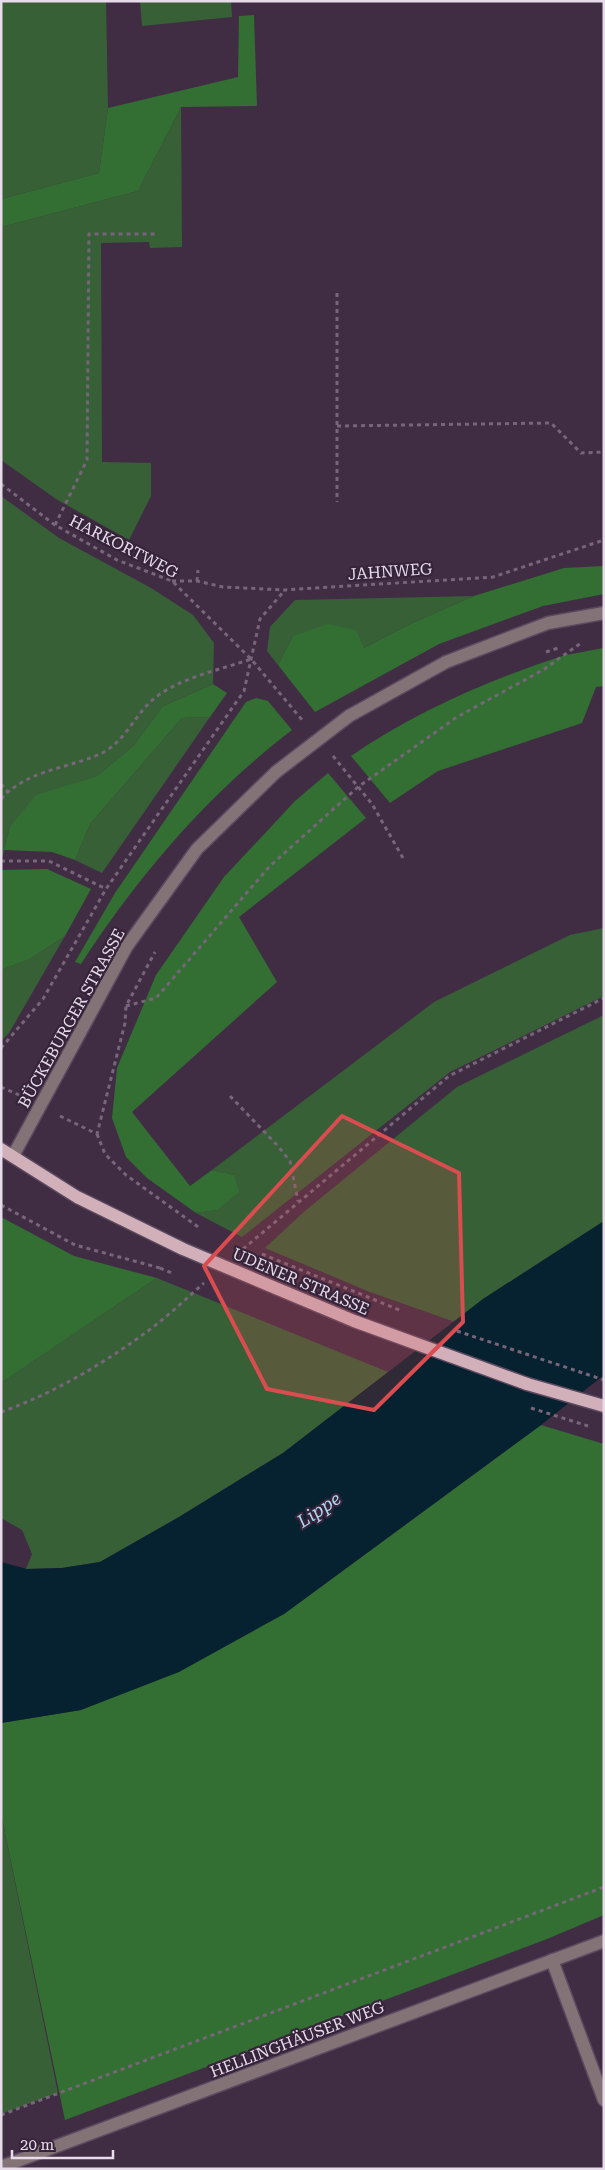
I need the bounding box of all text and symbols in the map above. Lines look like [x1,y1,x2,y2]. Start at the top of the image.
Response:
street label: HARKORTWEG [66,511,182,582]
street label: JAHNWEG [347,559,434,584]
street label: BÜCKEBURGER STRASSE [14,925,129,1111]
street label: UDENER STRASSE [229,1244,372,1319]
water label: Lippe [292,1487,345,1532]
street label: HELLINGHÄUSER WEG [207,1997,388,2082]
scale bar [12,2128,114,2160]
text: 20 m [20,2136,55,2154]

